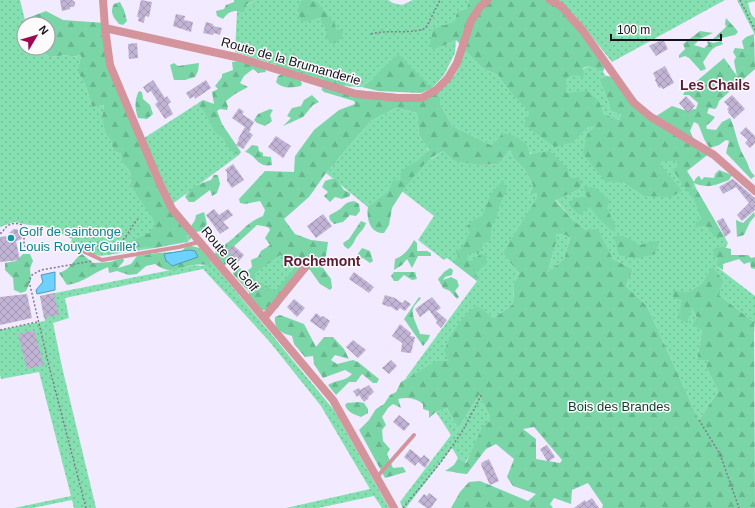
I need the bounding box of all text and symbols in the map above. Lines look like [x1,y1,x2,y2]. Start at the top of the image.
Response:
north arrow [16,16,56,56]
scale bar [611,16,721,42]
text: N [37,23,51,37]
text: 100 m [617,23,650,37]
street label: Route de la Brumanderie [219,34,363,88]
district label: Les Chails [680,77,750,93]
street label: Route du Golf [198,223,262,295]
place label: Golf de saintonge Louis Rouyer Guillet [19,224,136,254]
marker: Golf de saintonge Louis Rouyer Guillet [6,233,16,243]
district label: Rochemont [284,253,361,269]
park label: Bois des Brandes [568,399,670,414]

